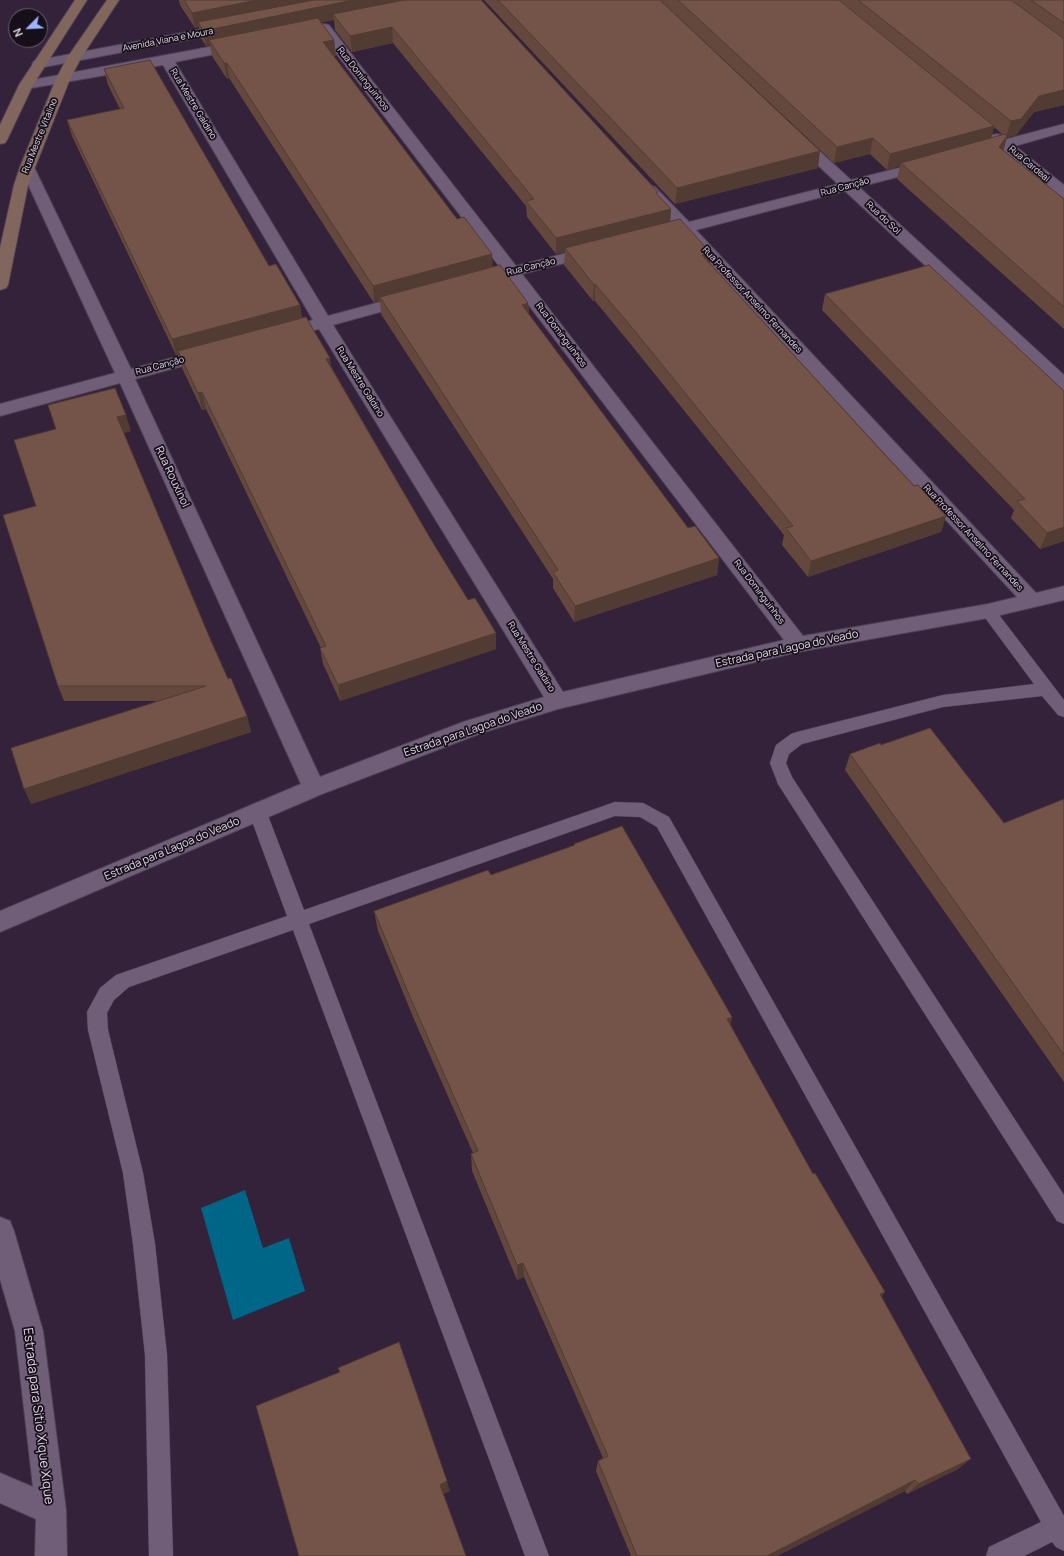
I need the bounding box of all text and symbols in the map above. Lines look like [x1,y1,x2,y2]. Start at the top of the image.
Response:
north arrow [8,8,48,48]
text: N [9,26,26,39]
street label: Avenida Viana e Moura [122,26,214,54]
street label: Rua Dominguinhos [335,45,391,113]
street label: Rua Mestre Galdino [168,67,218,141]
street label: Rua Mestre Vitalino [20,97,60,175]
street label: Rua Cardeal [1006,144,1052,184]
street label: Rua Canção [820,175,870,199]
street label: Rua do Sol [864,199,902,237]
street label: Rua Professor Anselmo Fernandes [700,245,804,355]
street label: Rua Canção [506,256,556,278]
street label: Rua Dominguinhos [533,301,589,369]
street label: Rua Mestre Galdino [334,345,386,419]
street label: Rua Canção [135,354,185,378]
street label: Rua Rouxinol [152,444,192,510]
street label: Rua Professor Anselmo Fernandes [921,483,1025,593]
street label: Rua Dominguinhos [731,558,787,626]
street label: Rua Mestre Galdino [505,620,557,694]
street label: Estrada para Lagoa do Veado [714,627,860,671]
street label: Estrada para Lagoa do Veado [402,700,544,760]
street label: Estrada para Lagoa do Veado [102,814,242,884]
street label: Estrada para Sitio Xique Xique [19,1327,57,1505]

